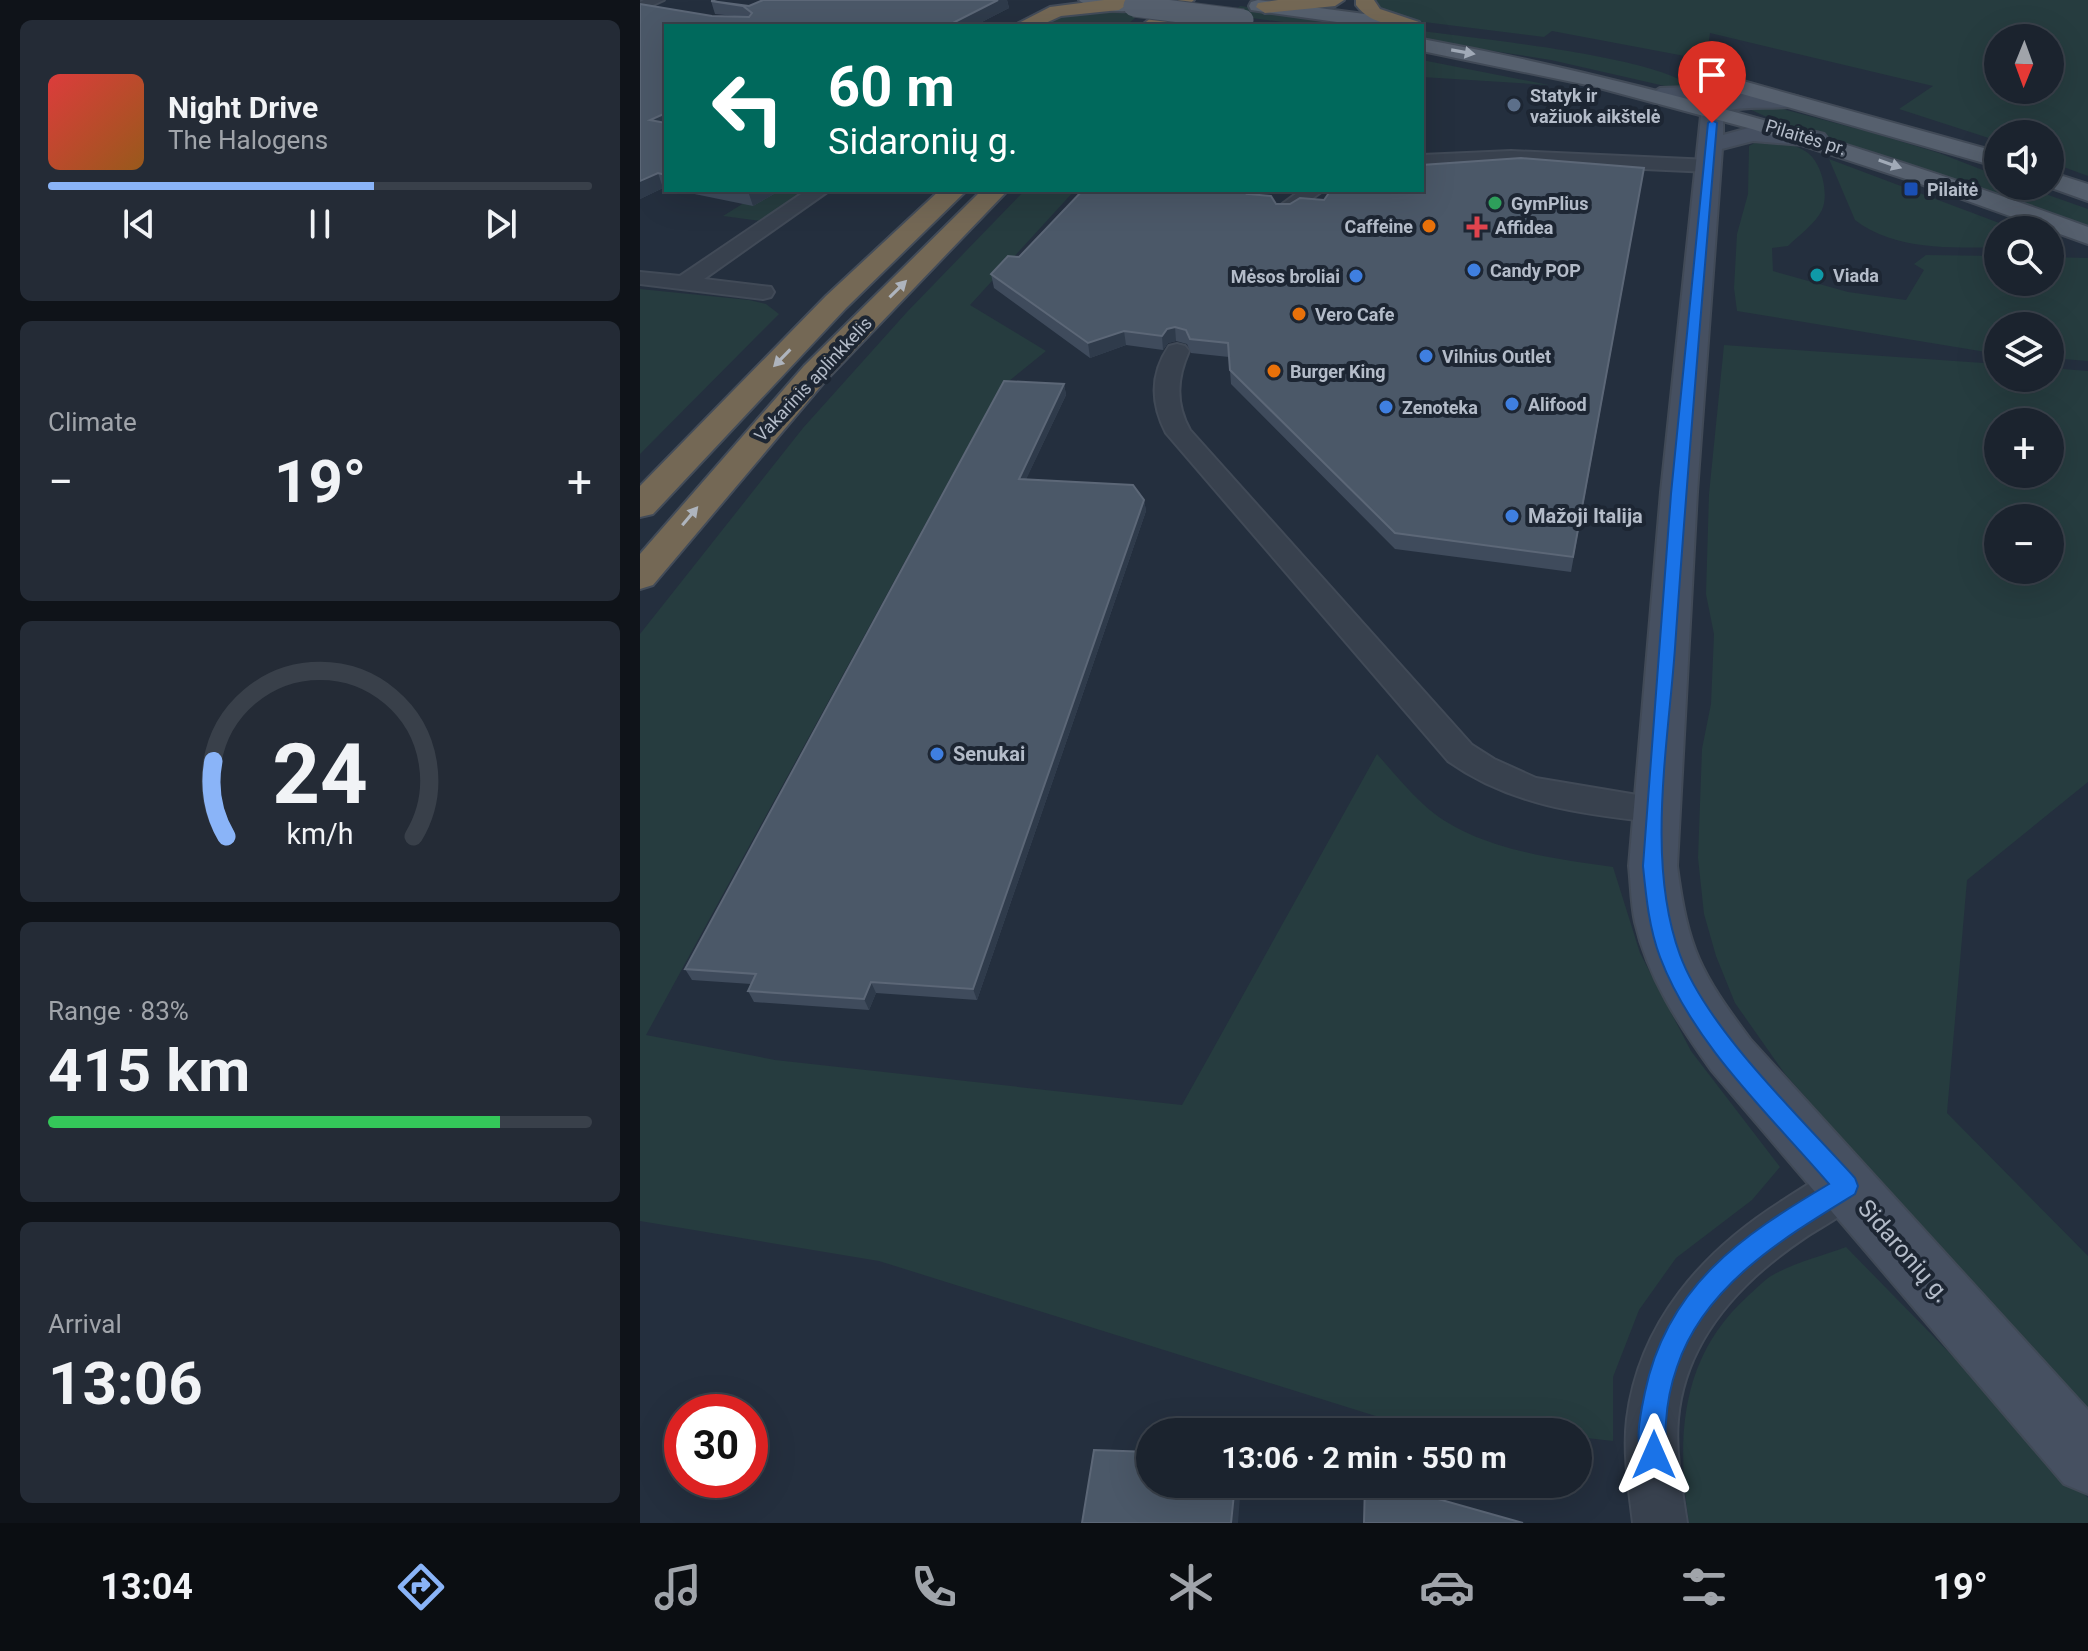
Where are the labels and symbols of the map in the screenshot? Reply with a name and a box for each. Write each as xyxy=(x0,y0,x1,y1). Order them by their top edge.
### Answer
north arrow xyxy=(1984,24,2064,104)
pin xyxy=(1678,41,1746,123)
one-way arrow xyxy=(1451,46,1476,59)
place label: Statyk ir važiuok aikštelė xyxy=(1530,85,1661,127)
marker: Statyk ir važiuok aikštelė xyxy=(1505,96,1523,114)
street label: Pilaitės pr. xyxy=(1763,115,1849,159)
one-way arrow xyxy=(1879,159,1903,171)
place label: Pilaitė xyxy=(1927,179,1979,200)
marker: Pilaitė xyxy=(1902,180,1920,198)
place label: GymPlius xyxy=(1511,193,1588,214)
marker: GymPlius xyxy=(1486,194,1504,212)
place label: Caffeine xyxy=(1345,216,1413,237)
marker: Affidea xyxy=(1466,216,1488,238)
marker: Caffeine xyxy=(1420,217,1438,235)
place label: Affidea xyxy=(1495,217,1554,238)
place label: Candy POP xyxy=(1490,260,1581,281)
marker: Candy POP xyxy=(1465,261,1483,279)
place label: Viada xyxy=(1833,265,1879,286)
place label: Mėsos broliai xyxy=(1231,266,1340,287)
marker: Viada xyxy=(1808,266,1826,284)
marker: Mėsos broliai xyxy=(1347,267,1365,285)
one-way arrow xyxy=(888,280,907,299)
place label: Vero Cafe xyxy=(1315,304,1395,325)
marker: Vero Cafe xyxy=(1290,305,1308,323)
street label: Vakarinis aplinkkelis xyxy=(750,312,876,446)
place label: Vilnius Outlet xyxy=(1442,346,1551,367)
marker: Vilnius Outlet xyxy=(1417,347,1435,365)
one-way arrow xyxy=(773,348,791,367)
place label: Burger King xyxy=(1290,361,1386,382)
marker: Burger King xyxy=(1265,362,1283,380)
place label: Alifood xyxy=(1528,394,1587,415)
marker: Alifood xyxy=(1503,395,1521,413)
place label: Zenoteka xyxy=(1402,397,1478,418)
marker: Zenoteka xyxy=(1377,398,1395,416)
place label: Mažoji Italija xyxy=(1528,504,1643,528)
one-way arrow xyxy=(681,507,698,527)
marker: Mažoji Italija xyxy=(1503,507,1521,525)
place label: Senukai xyxy=(953,742,1025,766)
marker: Senukai xyxy=(928,745,946,763)
street label: Sidaronių g. xyxy=(1852,1194,1956,1308)
speed limit sign: 30 xyxy=(664,1394,768,1498)
position arrow xyxy=(1612,1413,1696,1497)

